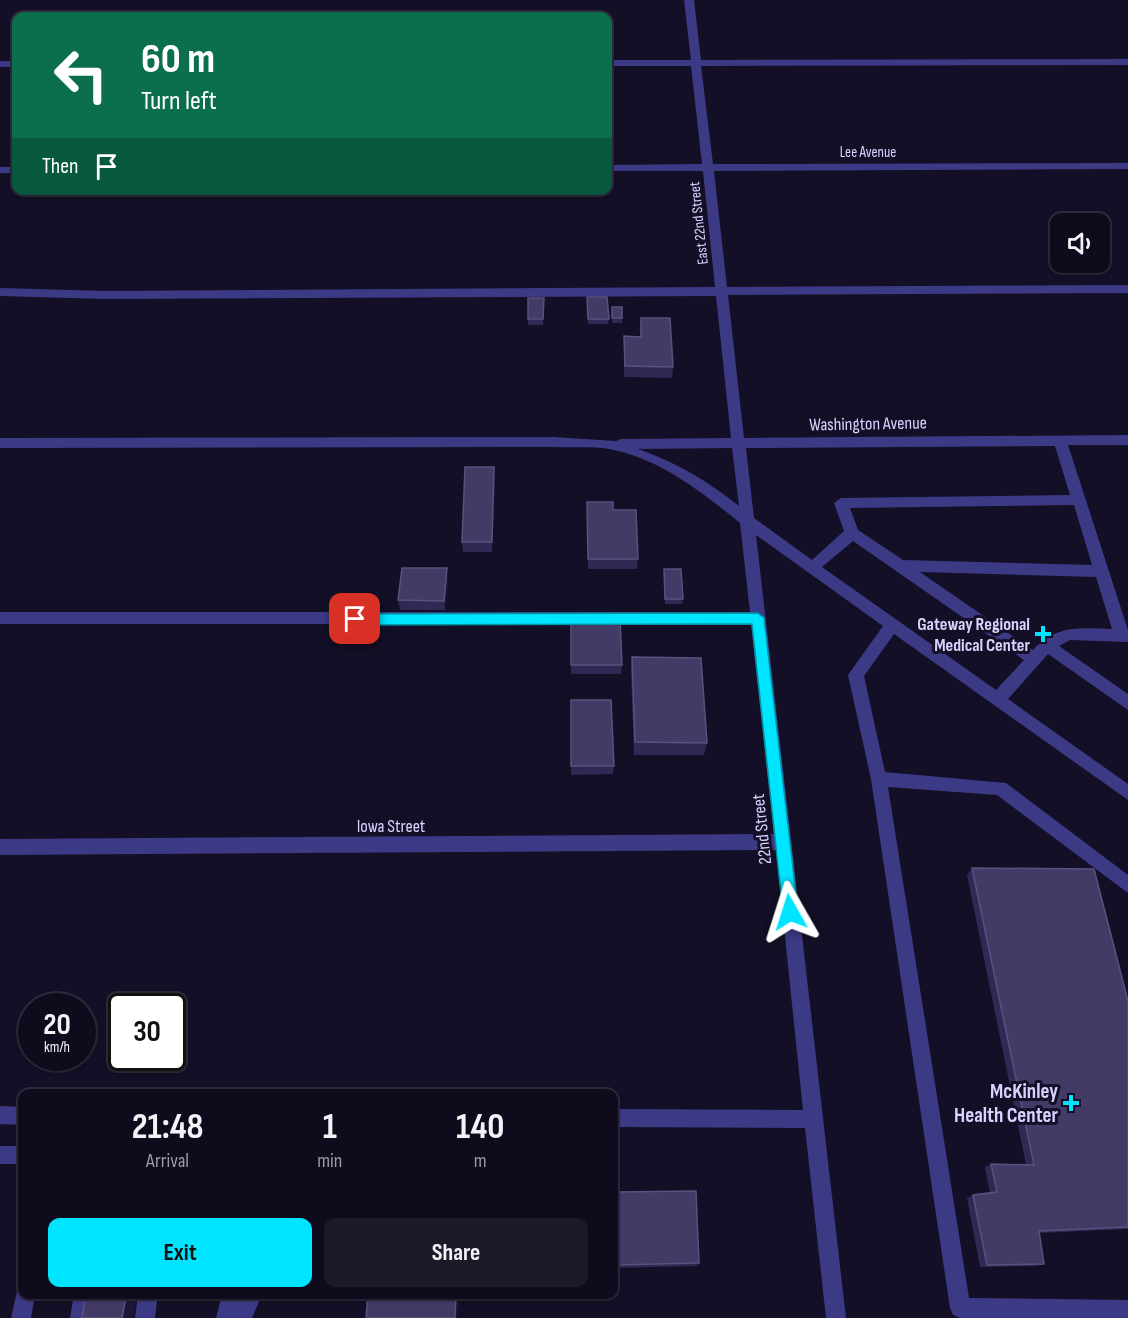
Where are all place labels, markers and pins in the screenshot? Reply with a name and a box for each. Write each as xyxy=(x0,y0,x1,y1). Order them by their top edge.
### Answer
pin xyxy=(329,593,380,644)
place label: Gateway Regional Medical Center xyxy=(917,614,1030,656)
marker: Gateway Regional Medical Center xyxy=(1034,625,1052,643)
place label: McKinley Health Center xyxy=(954,1079,1059,1128)
marker: McKinley Health Center xyxy=(1062,1094,1080,1112)

